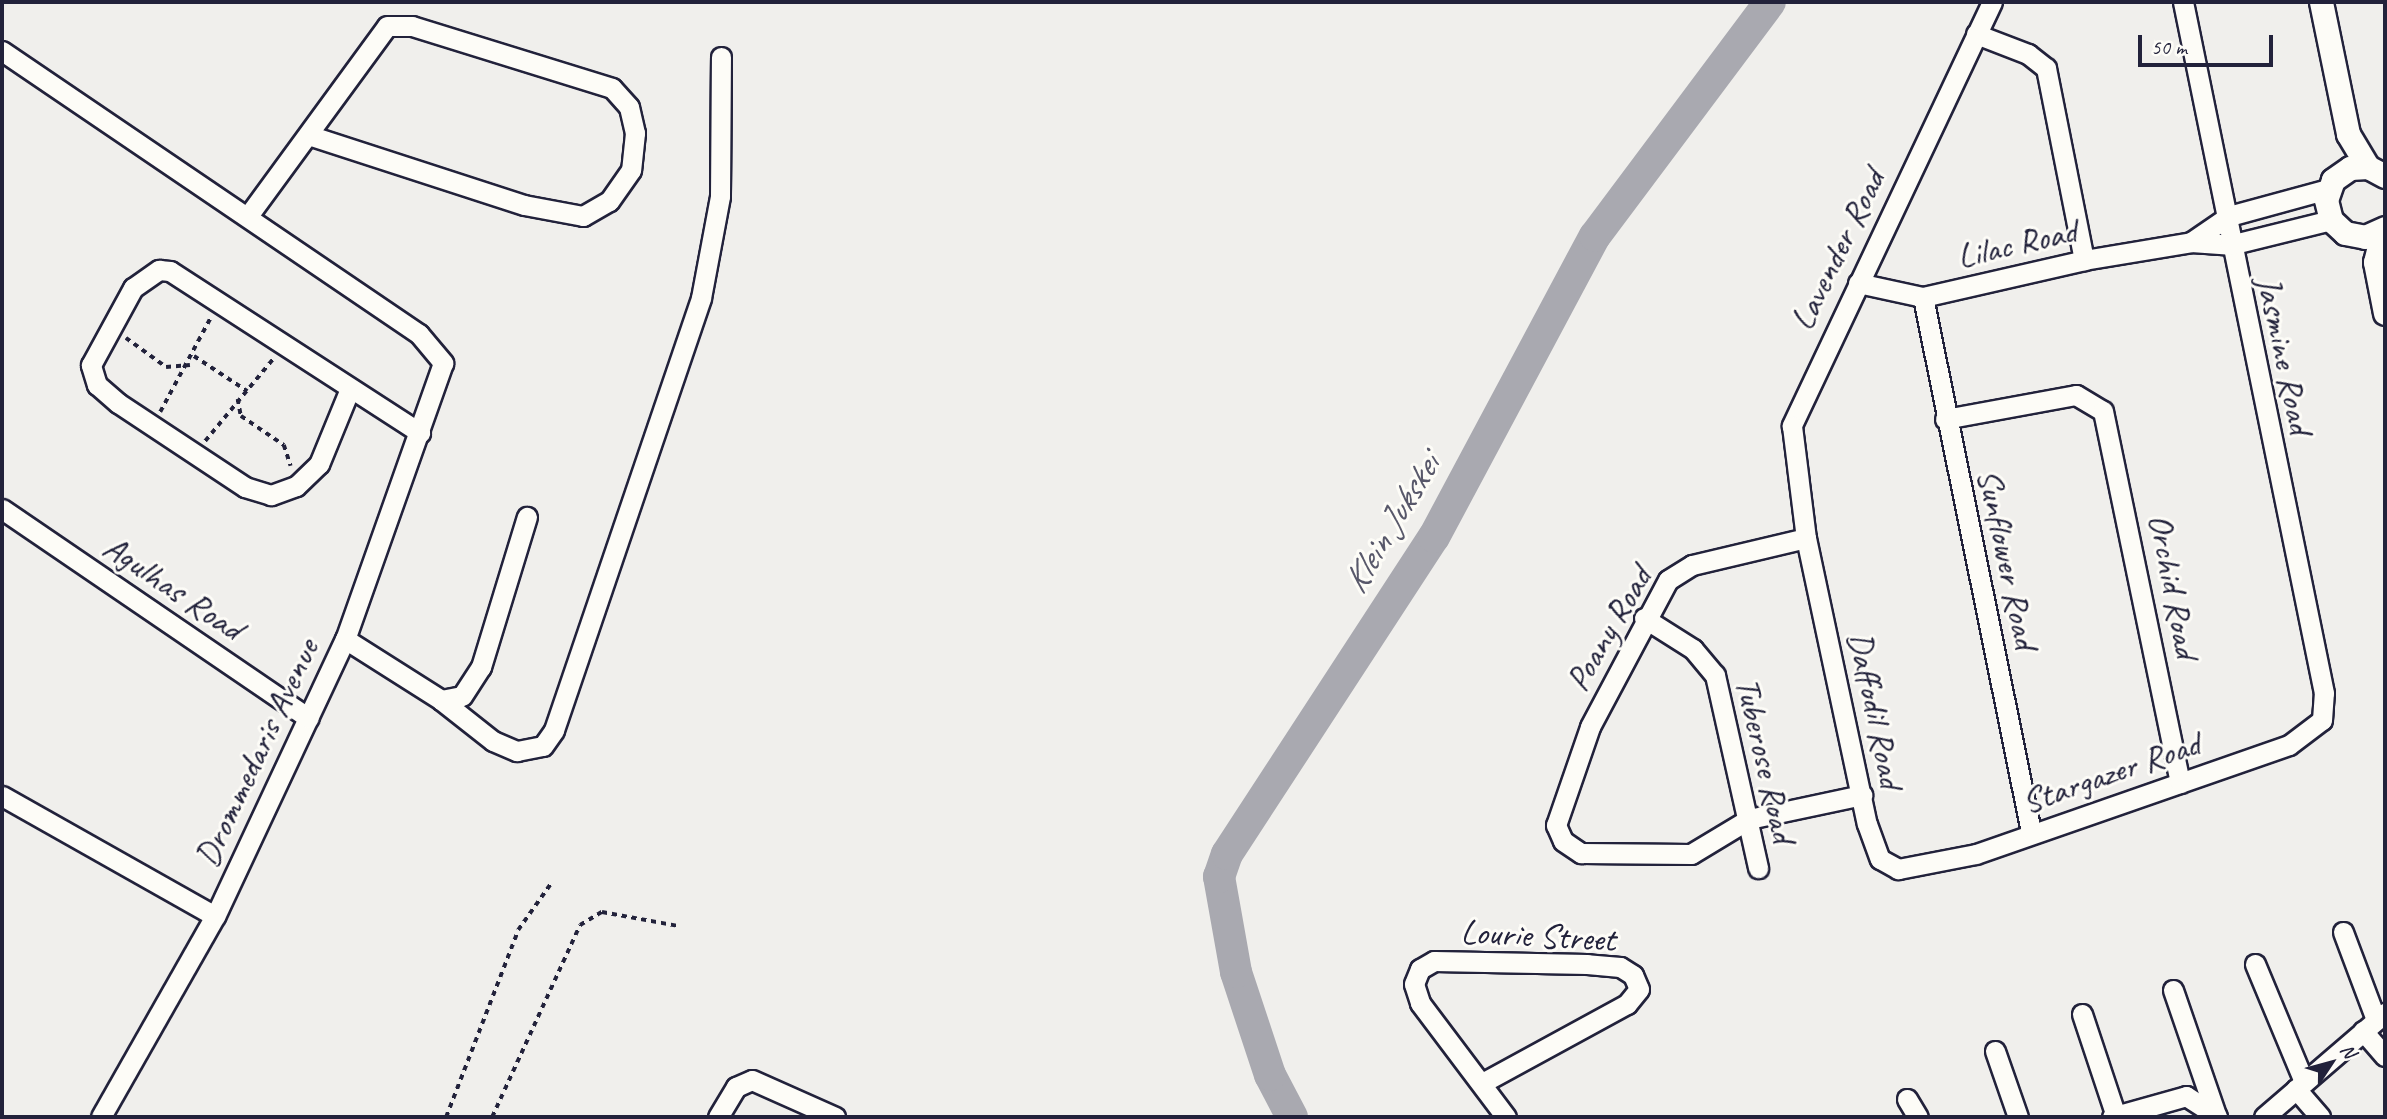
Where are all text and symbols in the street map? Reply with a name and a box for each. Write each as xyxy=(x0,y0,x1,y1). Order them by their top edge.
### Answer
scale bar xyxy=(2142,21,2277,65)
text: 50 m xyxy=(2151,34,2187,60)
street label: Lavender Road xyxy=(1781,163,1895,337)
street label: Lilac Road xyxy=(1953,210,2081,278)
street label: Jasmine Road xyxy=(2247,273,2321,437)
water label: Klein Jukskei xyxy=(1333,447,1449,601)
street label: Sunflower Road xyxy=(1967,465,2047,653)
street label: Orchid Road xyxy=(2139,511,2207,661)
street label: Agulhas Road xyxy=(96,526,250,650)
street label: Poany Road xyxy=(1557,559,1661,699)
street label: Daffodil Road xyxy=(1838,628,1912,792)
street label: Drommedaris Avenue xyxy=(186,633,328,873)
street label: Tuberose Road xyxy=(1726,674,1804,846)
street label: Stargazer Road xyxy=(2016,723,2206,823)
street label: Lourie Street xyxy=(1459,911,1617,961)
north arrow xyxy=(2296,1028,2366,1098)
text: N xyxy=(2335,1039,2361,1062)

